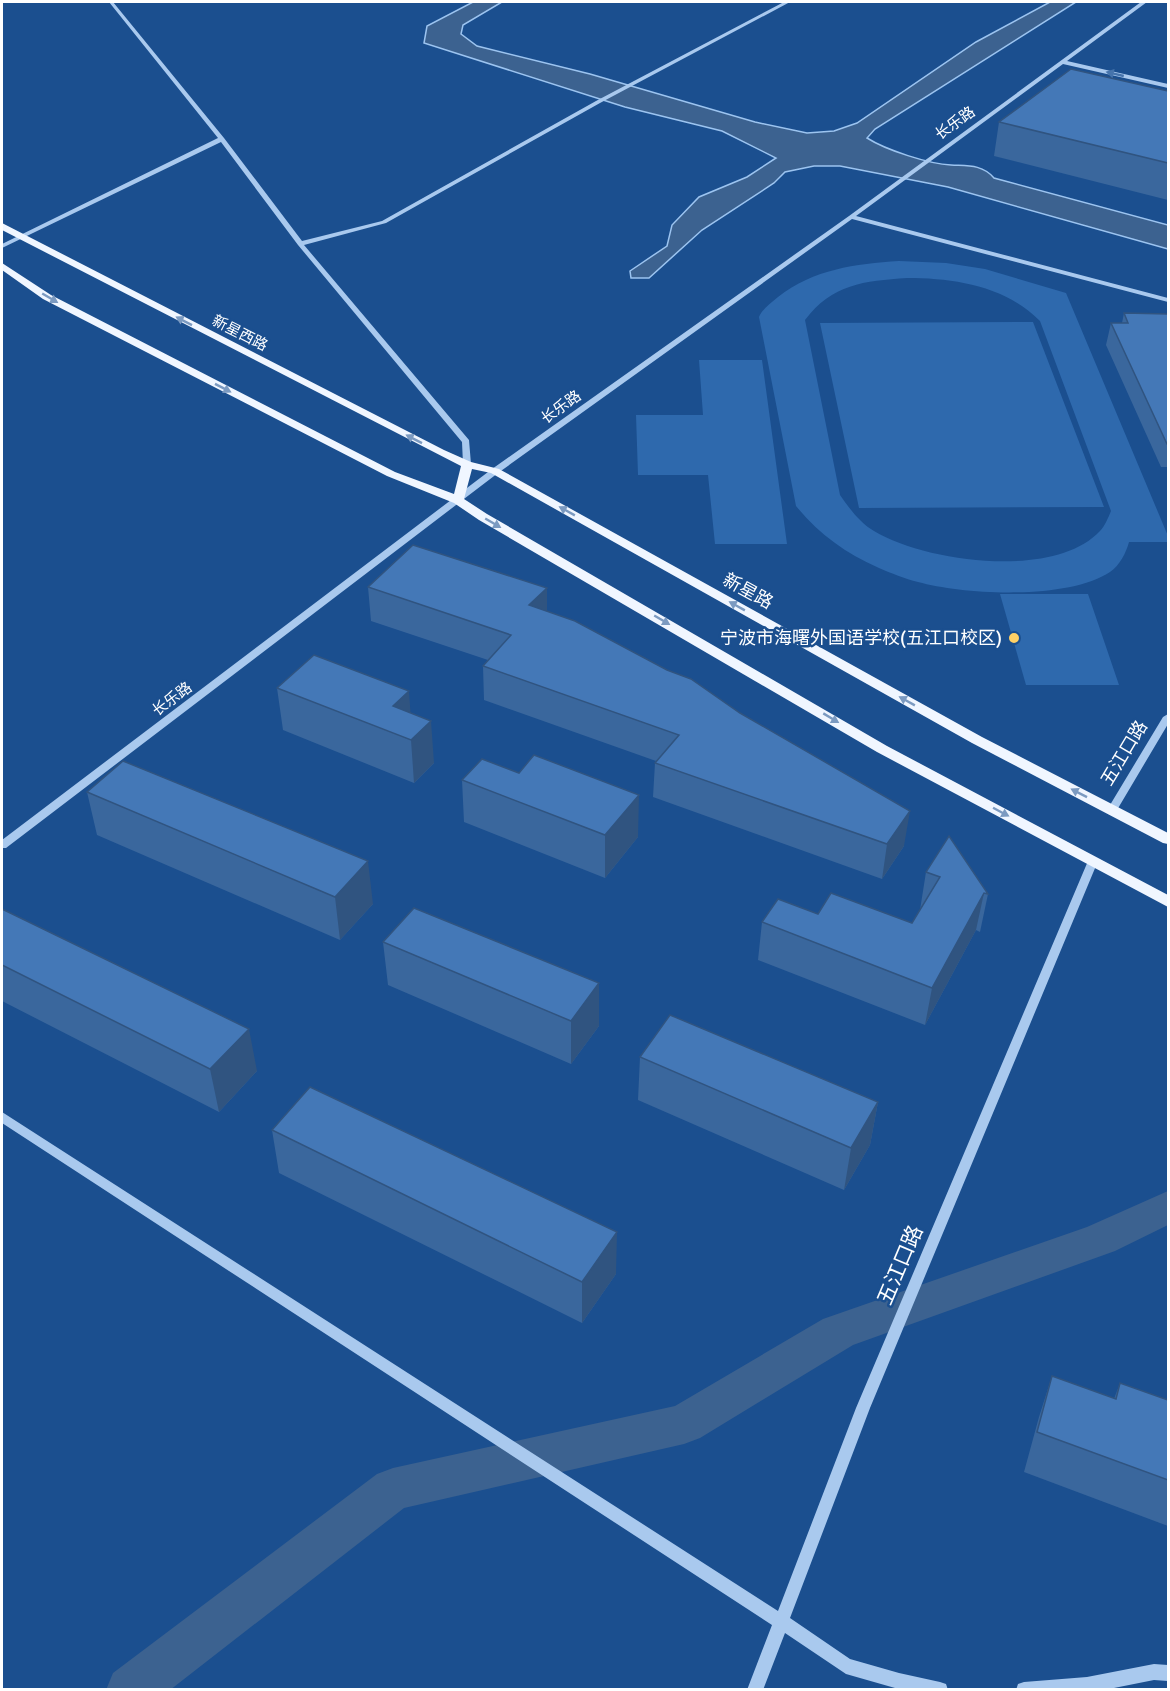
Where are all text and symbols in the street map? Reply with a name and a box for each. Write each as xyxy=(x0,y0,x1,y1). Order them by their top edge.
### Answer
one-way arrow xyxy=(1105,69,1124,78)
street label: 长乐路 xyxy=(932,102,978,144)
one-way arrow xyxy=(42,293,59,303)
street label: 新星西路 xyxy=(209,311,271,355)
one-way arrow xyxy=(176,316,193,326)
one-way arrow xyxy=(215,383,232,393)
street label: 长乐路 xyxy=(538,386,584,428)
one-way arrow xyxy=(405,434,422,444)
one-way arrow xyxy=(558,506,575,516)
one-way arrow xyxy=(485,517,501,528)
street label: 新星路 xyxy=(719,568,777,614)
one-way arrow xyxy=(728,601,745,611)
one-way arrow xyxy=(654,615,671,625)
place label: 宁波市海曙外国语学校(五江口校区) xyxy=(720,627,1002,649)
marker: 宁波市海曙外国语学校(五江口校区) xyxy=(1007,631,1021,645)
street label: 长乐路 xyxy=(149,678,195,720)
one-way arrow xyxy=(898,696,915,706)
one-way arrow xyxy=(823,712,839,723)
street label: 五江口路 xyxy=(1096,716,1152,790)
one-way arrow xyxy=(1070,789,1088,799)
one-way arrow xyxy=(993,807,1010,817)
street label: 五江口路 xyxy=(872,1221,928,1309)

